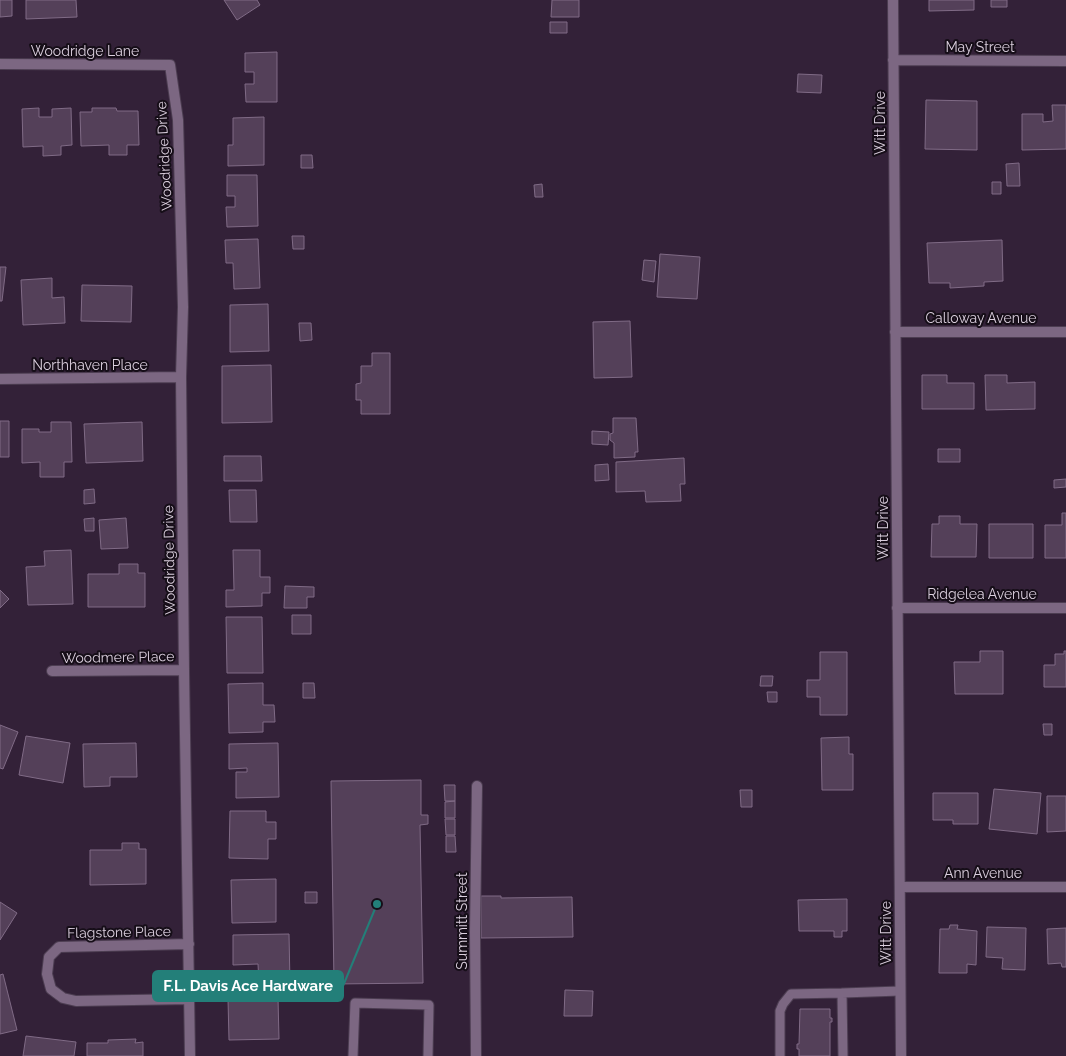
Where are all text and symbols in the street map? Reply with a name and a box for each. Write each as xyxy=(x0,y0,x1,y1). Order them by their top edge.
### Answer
street label: May Street xyxy=(945,39,1015,55)
street label: Woodridge Lane xyxy=(31,43,139,59)
street label: Witt Drive xyxy=(872,91,888,155)
street label: Woodridge Drive xyxy=(153,101,175,211)
street label: Calloway Avenue xyxy=(925,310,1037,326)
street label: Northhaven Place xyxy=(32,357,148,373)
street label: Witt Drive xyxy=(875,496,891,560)
street label: Woodridge Drive xyxy=(160,505,178,615)
street label: Ridgelea Avenue xyxy=(927,586,1037,602)
street label: Woodmere Place xyxy=(62,648,174,666)
street label: Ann Avenue xyxy=(944,865,1022,881)
street label: Summitt Street xyxy=(454,872,470,970)
street label: Witt Drive xyxy=(878,901,894,965)
street label: Flagstone Place xyxy=(67,923,171,941)
callout: F.L. Davis Ace Hardware xyxy=(153,971,343,1001)
text: F.L. Davis Ace Hardware xyxy=(163,977,333,995)

